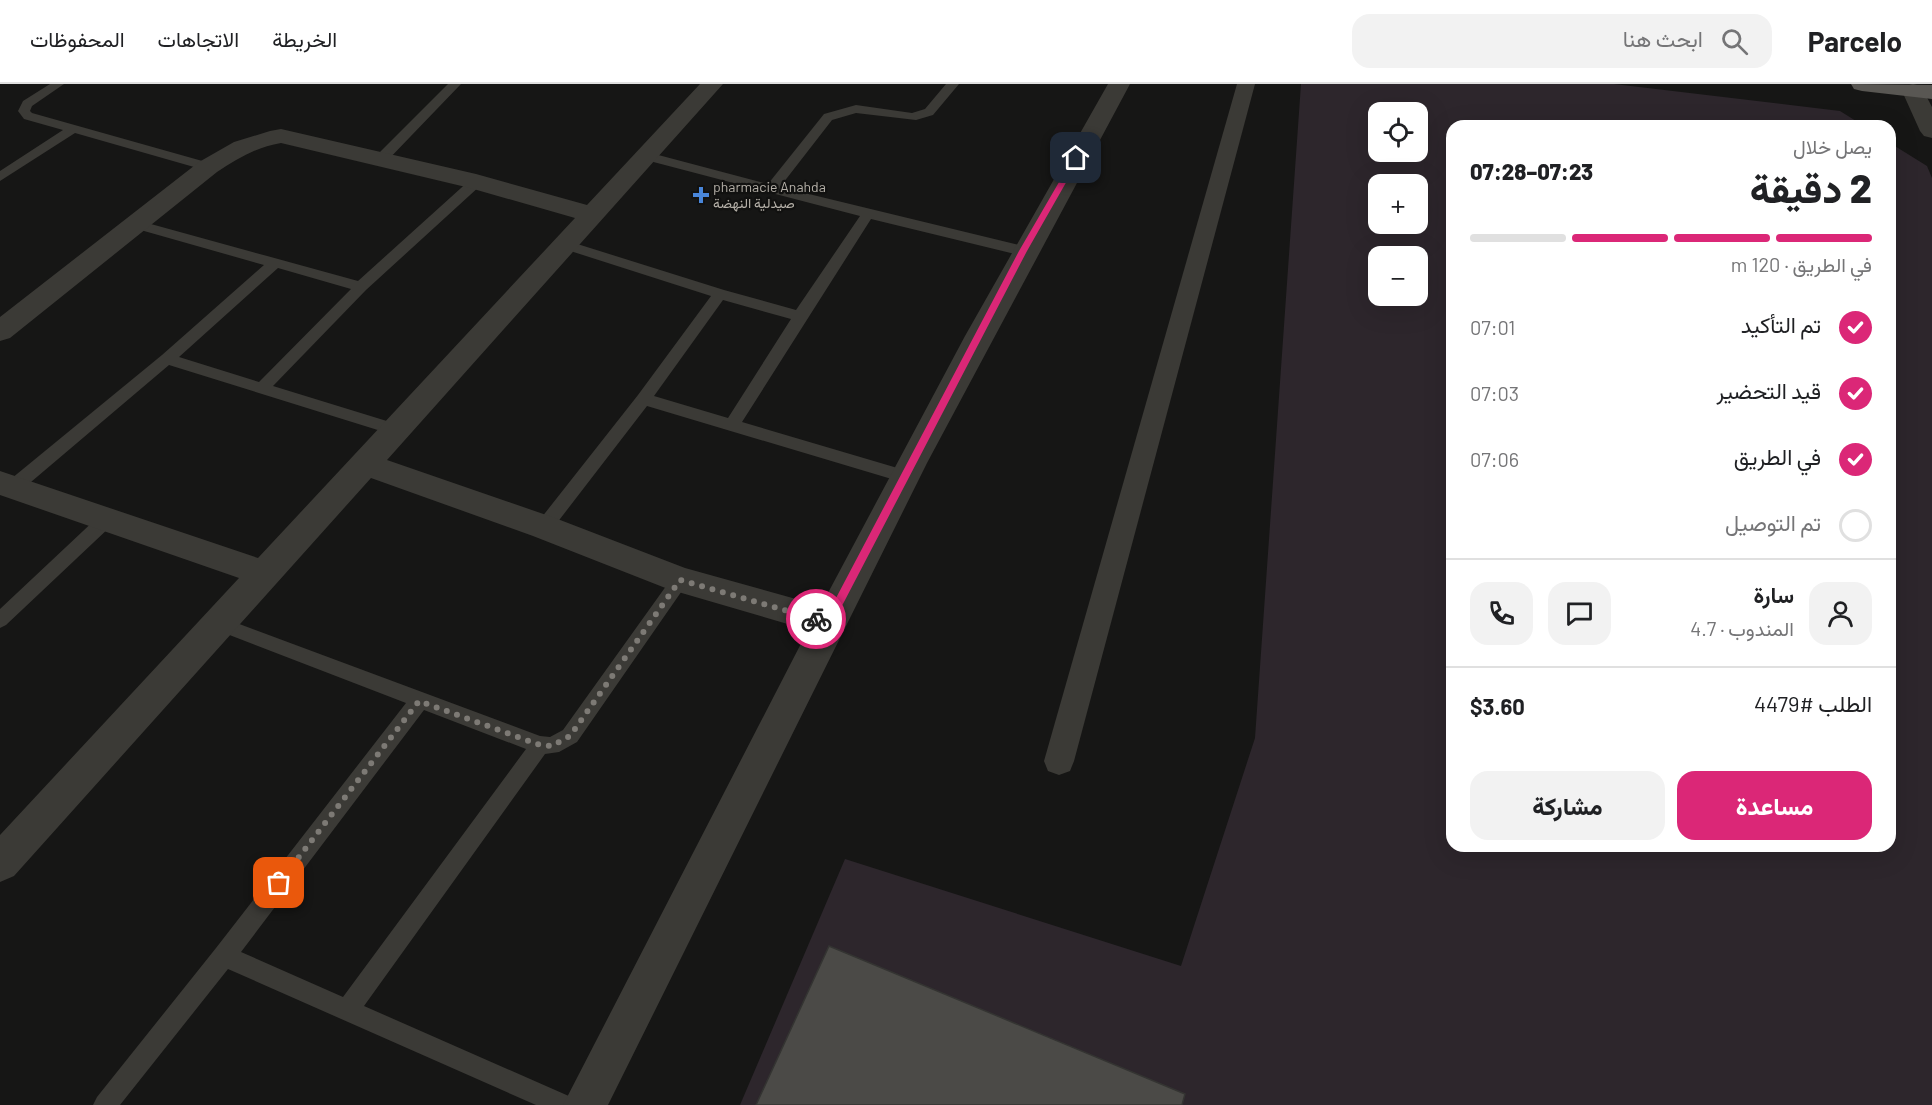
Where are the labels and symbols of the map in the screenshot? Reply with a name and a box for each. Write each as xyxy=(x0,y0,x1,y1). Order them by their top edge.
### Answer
pin xyxy=(1050,132,1101,183)
place label: pharmacie Anahda صيدلية النهضة xyxy=(713,178,826,212)
marker: pharmacie Anahda صيدلية النهضة xyxy=(694,188,708,202)
courier xyxy=(786,589,846,649)
pin xyxy=(253,857,304,908)

